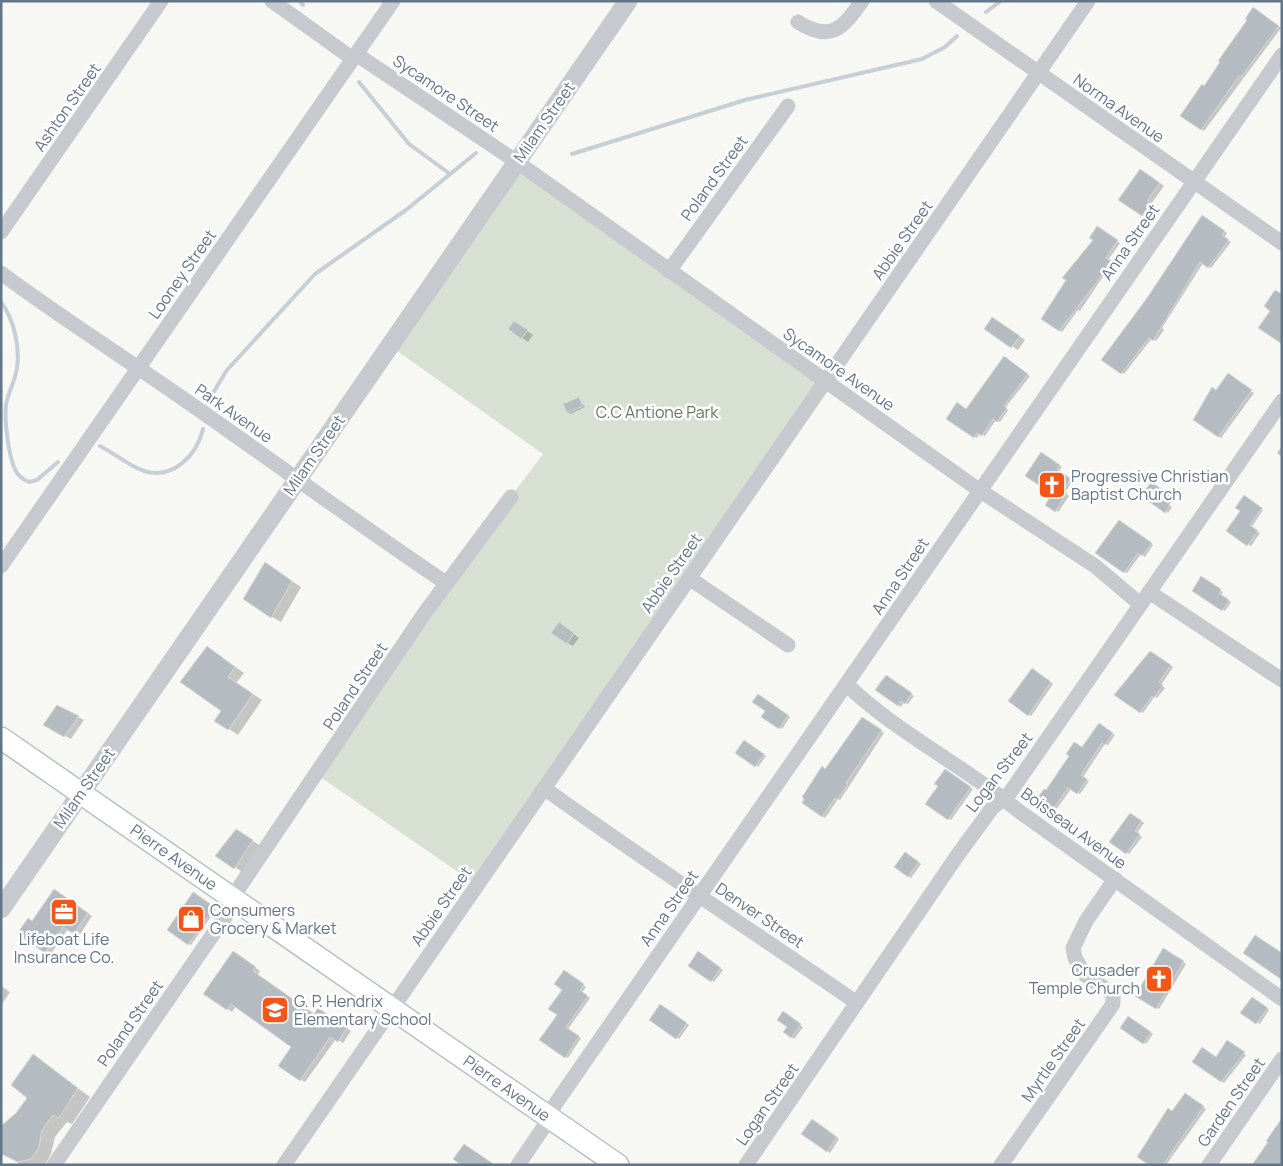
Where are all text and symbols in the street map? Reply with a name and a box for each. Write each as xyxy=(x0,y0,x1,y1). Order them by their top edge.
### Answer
street label: Sycamore Street xyxy=(389,49,503,137)
street label: Ashton Street xyxy=(28,58,106,156)
street label: Norma Avenue xyxy=(1069,68,1169,148)
street label: Milam Street xyxy=(508,77,580,167)
street label: Poland Street xyxy=(675,131,753,225)
street label: Abbie Street xyxy=(867,196,937,284)
street label: Anna Street xyxy=(1096,200,1164,284)
street label: Looney Street xyxy=(143,225,221,323)
street label: Sycamore Avenue xyxy=(779,322,899,416)
street label: Park Avenue xyxy=(191,378,277,448)
park label: C.C Antione Park xyxy=(596,401,719,423)
street label: Milam Street xyxy=(278,410,350,500)
place label: Progressive Christian Baptist Church xyxy=(1071,465,1228,505)
church icon: Progressive Christian Baptist Church xyxy=(1037,470,1067,500)
street label: Abbie Street xyxy=(636,529,706,617)
street label: Anna Street xyxy=(866,533,934,619)
street label: Poland Street xyxy=(318,638,392,734)
street label: Logan Street xyxy=(961,728,1037,816)
street label: Milam Street xyxy=(48,743,120,833)
street label: Boisseau Avenue xyxy=(1017,782,1131,874)
street label: Pierre Avenue xyxy=(126,819,222,895)
street label: Abbie Street xyxy=(406,862,476,950)
street label: Anna Street xyxy=(635,866,703,950)
street label: Denver Street xyxy=(711,877,809,953)
office icon: Lifeboat Life Insurance Co. xyxy=(49,897,79,927)
place label: Consumers Grocery & Market xyxy=(210,899,337,939)
shop icon: Consumers Grocery & Market xyxy=(176,904,206,934)
place label: Lifeboat Life Insurance Co. xyxy=(14,928,114,968)
place label: Crusader Temple Church xyxy=(1029,959,1140,999)
church icon: Crusader Temple Church xyxy=(1144,964,1174,994)
street label: Poland Street xyxy=(92,975,168,1071)
place label: G. P. Hendrix Elementary School xyxy=(294,990,432,1030)
school or university icon: G. P. Hendrix Elementary School xyxy=(260,995,290,1025)
street label: Myrtle Street xyxy=(1016,1014,1090,1106)
street label: Pierre Avenue xyxy=(459,1050,555,1126)
street label: Garden Street xyxy=(1192,1053,1270,1151)
street label: Logan Street xyxy=(731,1058,803,1150)

